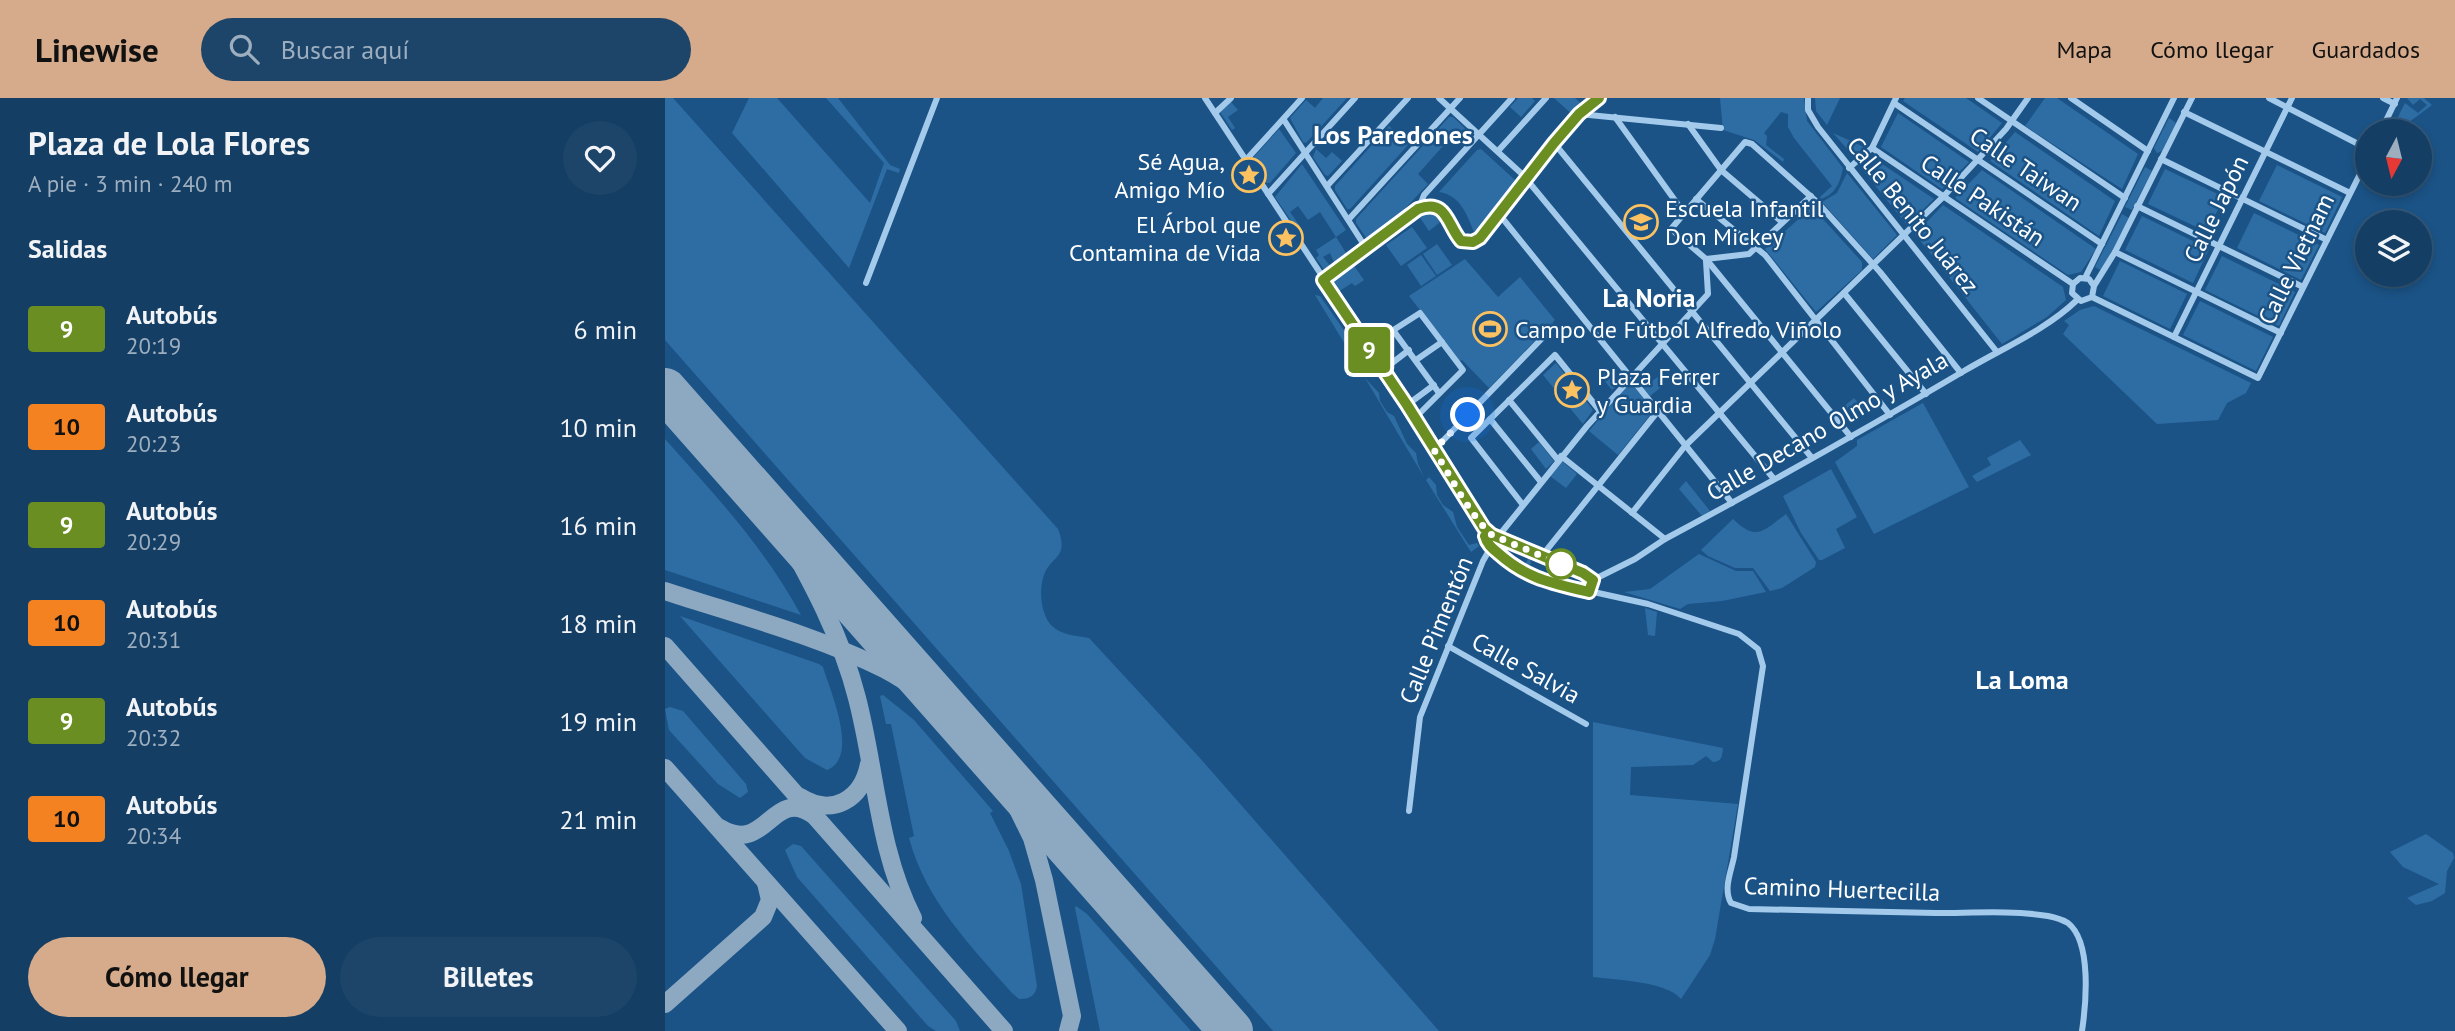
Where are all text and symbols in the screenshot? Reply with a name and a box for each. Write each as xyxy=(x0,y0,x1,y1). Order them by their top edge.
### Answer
search box xyxy=(201,18,691,81)
text: Linewise xyxy=(35,28,159,71)
icon: search xyxy=(225,30,263,68)
text: Buscar aquí xyxy=(281,33,409,66)
text: Mapa xyxy=(2056,34,2112,65)
text: Cómo llegar xyxy=(2150,34,2274,65)
text: Guardados xyxy=(2312,34,2420,65)
district label: Los Paredones xyxy=(1313,118,1473,151)
north arrow xyxy=(2355,119,2433,196)
map controls xyxy=(2355,119,2432,287)
street label: Calle Taiwan xyxy=(1964,120,2088,218)
text: Plaza de Lola Flores xyxy=(28,121,310,164)
button: heart xyxy=(563,121,637,195)
street label: Calle Benito Juárez xyxy=(1840,130,1986,300)
place label: Sé Agua, Amigo Mío xyxy=(1115,146,1225,205)
street label: Calle Pakistán xyxy=(1915,147,2051,253)
street label: Calle Japón xyxy=(2177,150,2255,268)
place icon: Sé Agua, Amigo Mío xyxy=(1230,156,1268,194)
text: A pie · 3 min · 240 m xyxy=(28,169,232,198)
street label: Calle Vietnam xyxy=(2251,188,2341,330)
place label: Escuela Infantil Don Mickey xyxy=(1665,193,1824,252)
school or university icon: Escuela Infantil Don Mickey xyxy=(1622,203,1660,241)
place label: El Árbol que Contamina de Vida xyxy=(1069,209,1261,268)
button: layers xyxy=(2355,210,2432,287)
place icon: El Árbol que Contamina de Vida xyxy=(1267,219,1305,257)
text: Salidas xyxy=(28,232,107,265)
district label: La Noria xyxy=(1603,281,1695,314)
text: Autobús xyxy=(126,298,218,331)
sports icon: Campo de Fútbol Alfredo Viñolo xyxy=(1471,310,1509,348)
text: 9 xyxy=(60,313,73,344)
text: 6 min xyxy=(574,313,637,346)
place label: Campo de Fútbol Alfredo Viñolo xyxy=(1515,314,1842,345)
line badge: 9 xyxy=(1346,327,1392,373)
text: 20:19 xyxy=(126,331,181,360)
text: 9 xyxy=(1362,334,1376,365)
street label: Calle Decano Olmo y Ayala xyxy=(1701,344,1953,508)
place label: Plaza Ferrer y Guardia xyxy=(1597,361,1720,420)
place icon: Plaza Ferrer y Guardia xyxy=(1553,371,1591,409)
text: Autobús xyxy=(126,396,218,429)
your location xyxy=(1450,397,1485,432)
text: 10 xyxy=(53,411,80,442)
text: 10 min xyxy=(559,411,637,444)
text: 20:23 xyxy=(126,429,181,458)
text: Autobús xyxy=(126,494,218,527)
text: 9 xyxy=(60,509,73,540)
text: 16 min xyxy=(559,509,637,542)
text: 20:29 xyxy=(126,527,181,556)
unlabelled marker xyxy=(1546,549,1576,579)
street label: Calle Pimentón xyxy=(1392,552,1480,708)
text: Autobús xyxy=(126,592,218,625)
text: 10 xyxy=(53,607,80,638)
text: 18 min xyxy=(559,607,637,640)
text: 20:31 xyxy=(126,625,181,654)
street label: Calle Salvia xyxy=(1466,626,1586,710)
district label: La Loma xyxy=(1975,663,2069,696)
text: Autobús xyxy=(126,690,218,723)
text: 9 xyxy=(60,705,73,736)
text: 19 min xyxy=(559,705,637,738)
text: 20:32 xyxy=(126,723,181,752)
text: Autobús xyxy=(126,788,218,821)
text: 10 xyxy=(53,803,80,834)
text: 21 min xyxy=(559,803,637,836)
text: 20:34 xyxy=(126,821,181,850)
street label: Camino Huertecilla xyxy=(1743,870,1941,908)
button: Cómo llegar xyxy=(28,937,326,1017)
button: Billetes xyxy=(340,937,637,1017)

